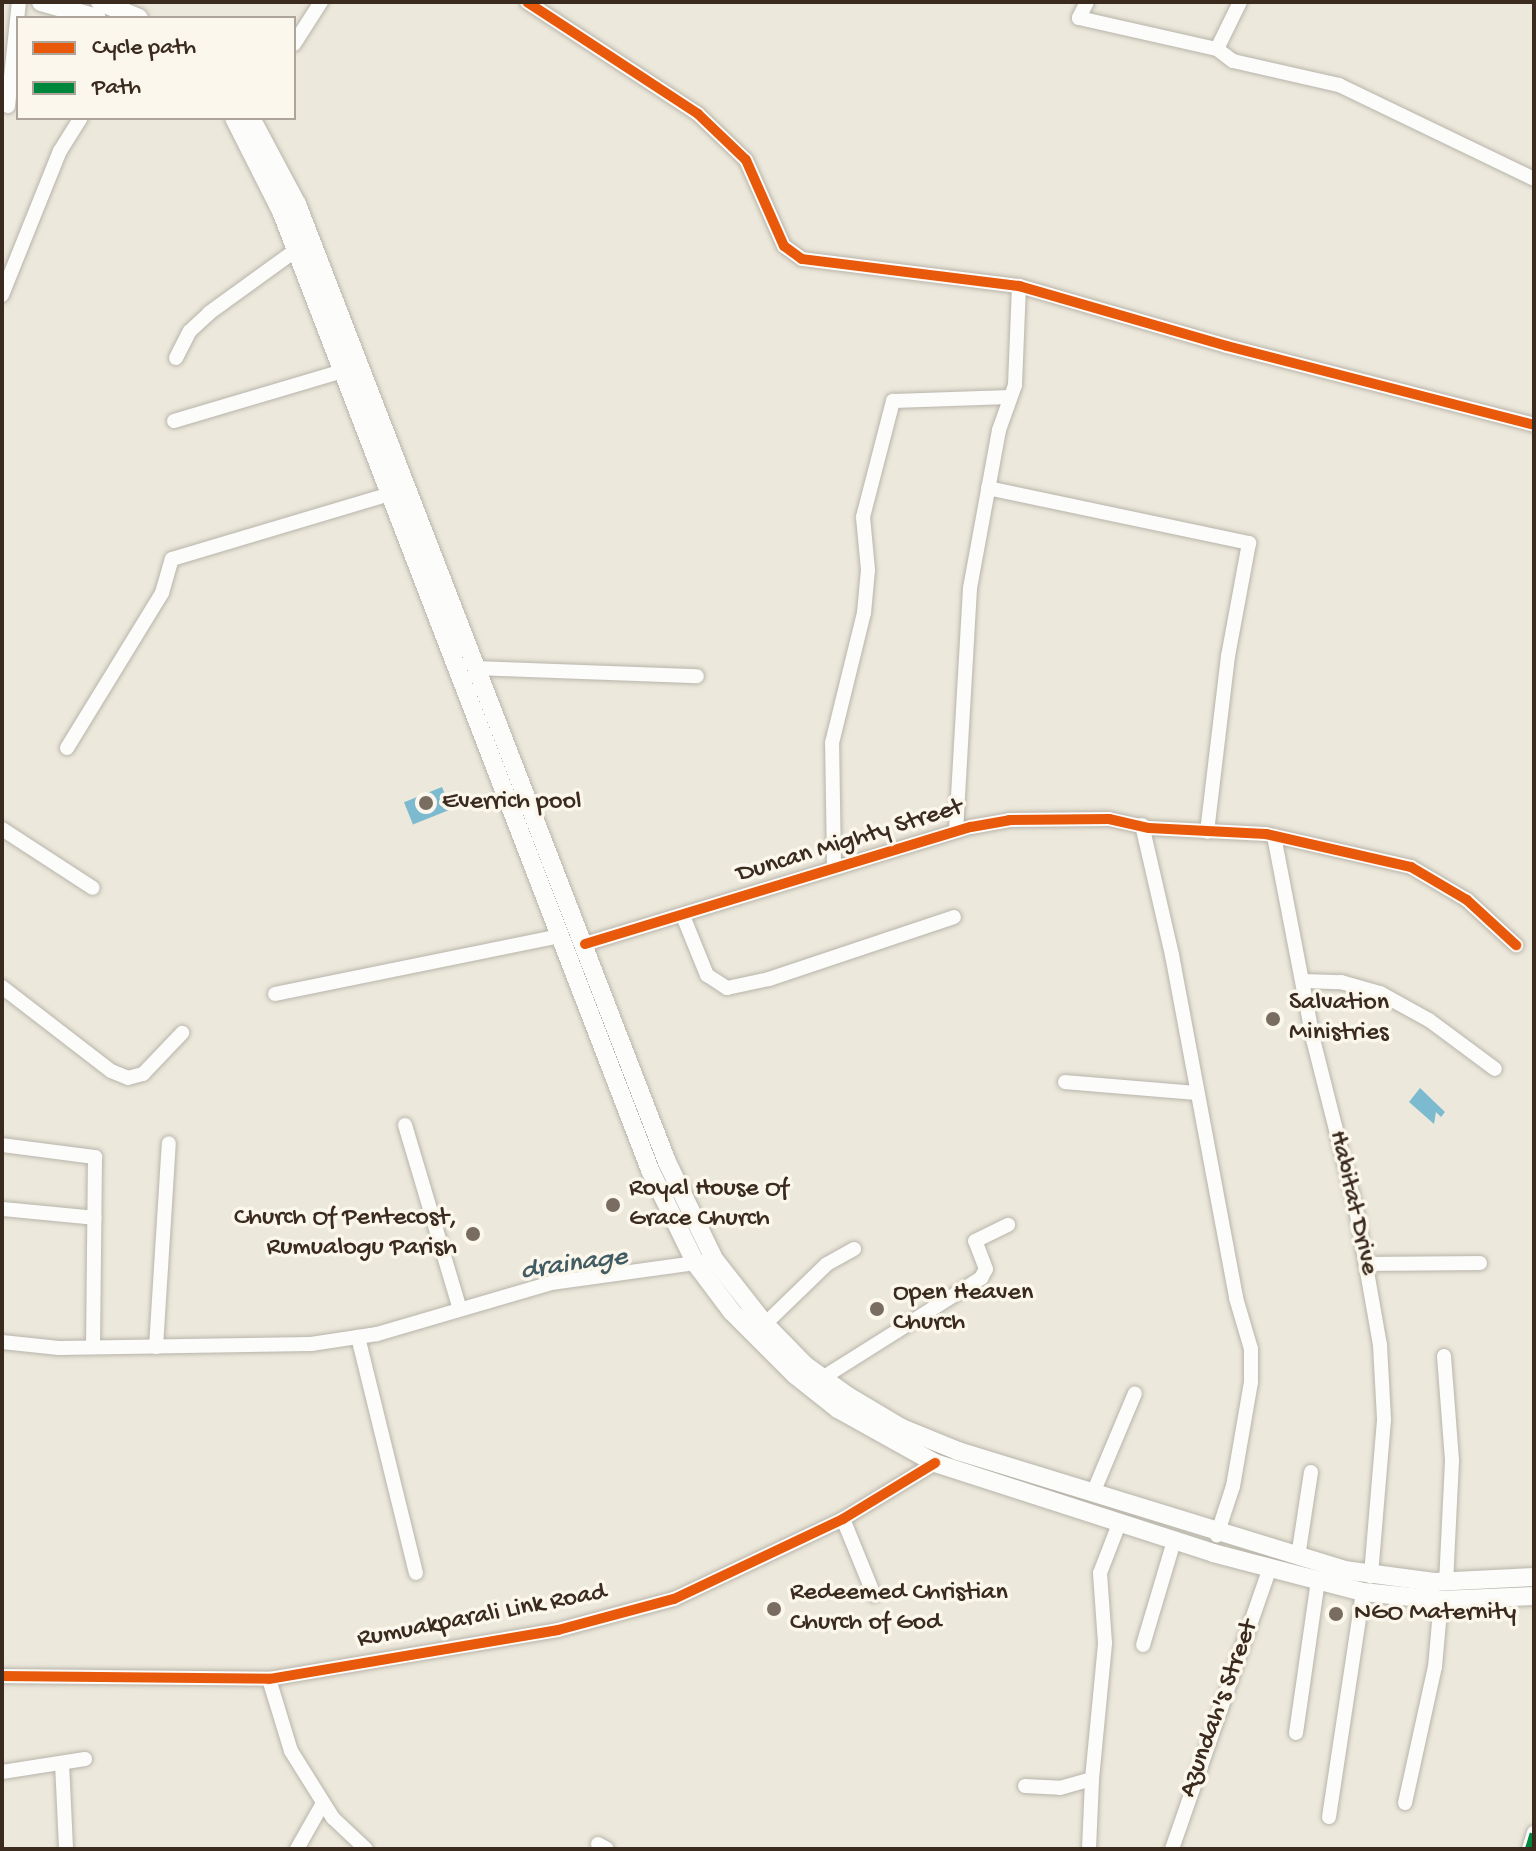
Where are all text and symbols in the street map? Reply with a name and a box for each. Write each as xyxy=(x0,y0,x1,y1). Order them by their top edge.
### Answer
legend xyxy=(16,16,296,120)
text: Cycle path xyxy=(92,34,196,63)
text: Path xyxy=(92,74,141,103)
place label: Everrich pool xyxy=(442,787,582,819)
street label: Duncan Mighty Street xyxy=(733,793,967,891)
marker: Everrich pool xyxy=(417,794,435,812)
place label: Salvation Ministries xyxy=(1289,988,1389,1050)
marker: Salvation Ministries xyxy=(1264,1010,1282,1028)
street label: Habitat Drive xyxy=(1320,1128,1384,1278)
place label: Royal House Of Grace Church xyxy=(629,1174,789,1236)
marker: Royal House Of Grace Church xyxy=(604,1196,622,1214)
place label: Church Of Pentecost, Rumualogu Parish xyxy=(234,1203,457,1264)
marker: Church Of Pentecost, Rumualogu Parish xyxy=(464,1225,482,1243)
water label: drainage xyxy=(519,1241,629,1289)
place label: Open Heaven Church xyxy=(893,1278,1033,1340)
marker: Open Heaven Church xyxy=(868,1300,886,1318)
street label: Rumuakparali Link Road xyxy=(355,1578,609,1656)
place label: Redeemed Christian Church of God xyxy=(790,1578,1008,1640)
place label: NGO Maternity xyxy=(1354,1598,1516,1630)
marker: Redeemed Christian Church of God xyxy=(765,1600,783,1618)
marker: NGO Maternity xyxy=(1325,1603,1347,1625)
street label: Azundah's Street xyxy=(1173,1616,1267,1802)

